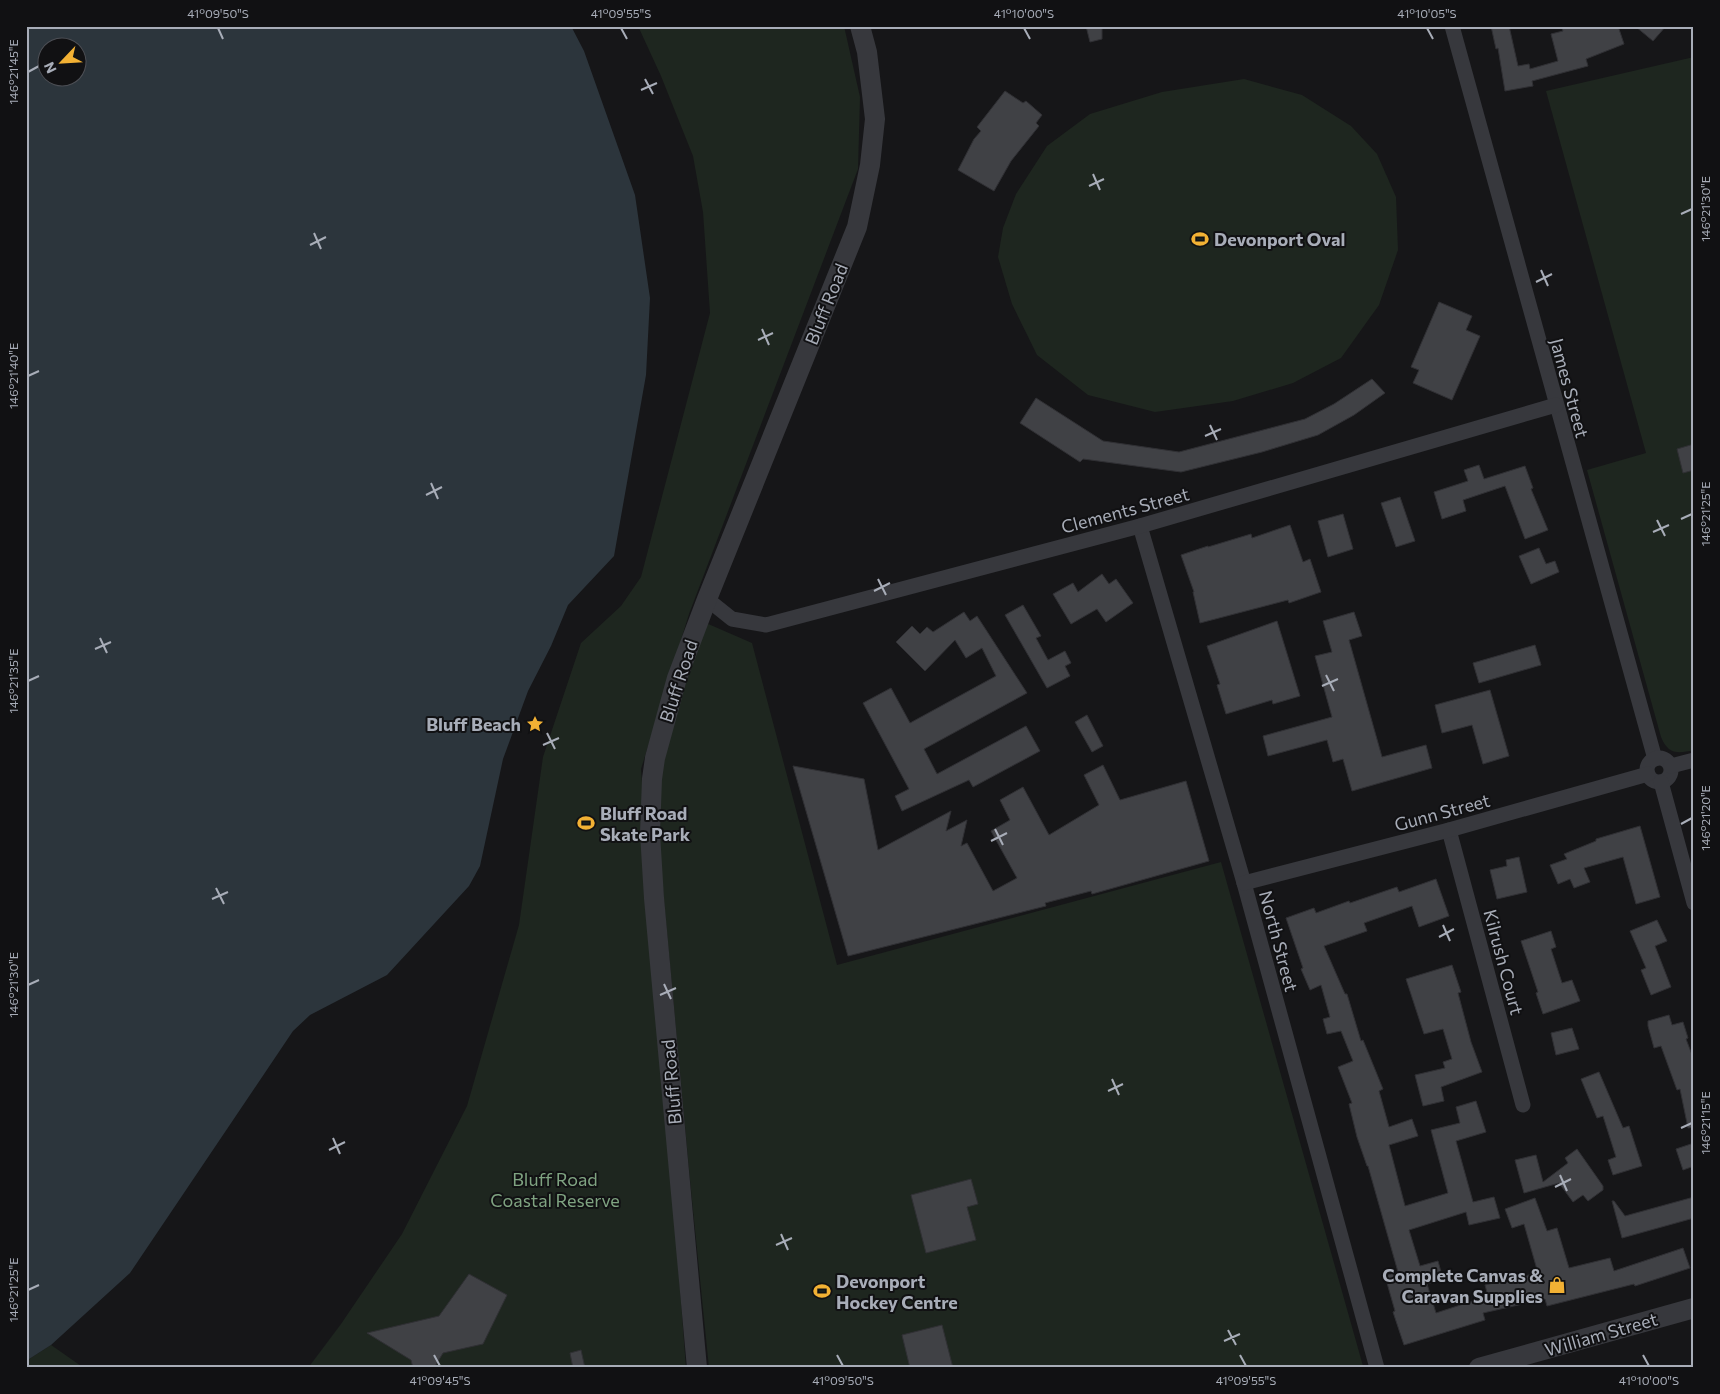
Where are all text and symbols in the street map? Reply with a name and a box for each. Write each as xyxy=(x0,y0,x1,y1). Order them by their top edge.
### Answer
text: 41°09'50"S xyxy=(187,6,249,20)
text: 41°09'55"S xyxy=(591,6,651,20)
text: 41°10'00"S xyxy=(994,6,1054,20)
text: 41°10'05"S xyxy=(1397,6,1457,20)
north arrow xyxy=(38,38,88,88)
text: 146°21'45"E xyxy=(6,39,20,105)
text: N xyxy=(40,59,60,76)
text: 146°21'30"E xyxy=(1698,176,1712,242)
place label: Devonport Oval xyxy=(1214,228,1345,250)
sports icon: Devonport Oval xyxy=(1190,229,1210,249)
street label: Bluff Road xyxy=(800,260,852,348)
street label: James Street xyxy=(1546,336,1594,440)
text: 146°21'40"E xyxy=(6,343,20,409)
street label: Clements Street xyxy=(1058,482,1192,538)
text: 146°21'25"E xyxy=(1698,482,1712,546)
street label: Bluff Road xyxy=(654,637,702,725)
text: 146°21'35"E xyxy=(6,649,20,713)
place label: Bluff Beach xyxy=(426,713,521,735)
place icon: Bluff Beach xyxy=(525,714,545,734)
text: 146°21'20"E xyxy=(1698,785,1712,851)
street label: Gunn Street xyxy=(1392,789,1492,835)
place label: Bluff Road Skate Park xyxy=(600,802,691,845)
sports icon: Bluff Road Skate Park xyxy=(576,813,596,833)
street label: North Street xyxy=(1255,888,1303,994)
street label: Kilrush Court xyxy=(1479,907,1529,1017)
text: 146°21'30"E xyxy=(6,952,20,1018)
street label: Bluff Road xyxy=(656,1038,686,1126)
text: 146°21'15"E xyxy=(1698,1091,1712,1155)
park label: Bluff Road Coastal Reserve xyxy=(490,1168,620,1211)
text: 146°21'25"E xyxy=(6,1258,20,1322)
place label: Complete Canvas & Caravan Supplies xyxy=(1382,1264,1543,1307)
place label: Devonport Hockey Centre xyxy=(836,1270,958,1313)
shop icon: Complete Canvas & Caravan Supplies xyxy=(1547,1275,1567,1295)
sports icon: Devonport Hockey Centre xyxy=(812,1281,832,1301)
street label: William Street xyxy=(1542,1307,1660,1361)
text: 41°09'45"S xyxy=(410,1373,470,1387)
text: 41°09'50"S xyxy=(812,1373,874,1387)
text: 41°09'55"S xyxy=(1216,1373,1276,1387)
text: 41°10'00"S xyxy=(1619,1373,1679,1387)

